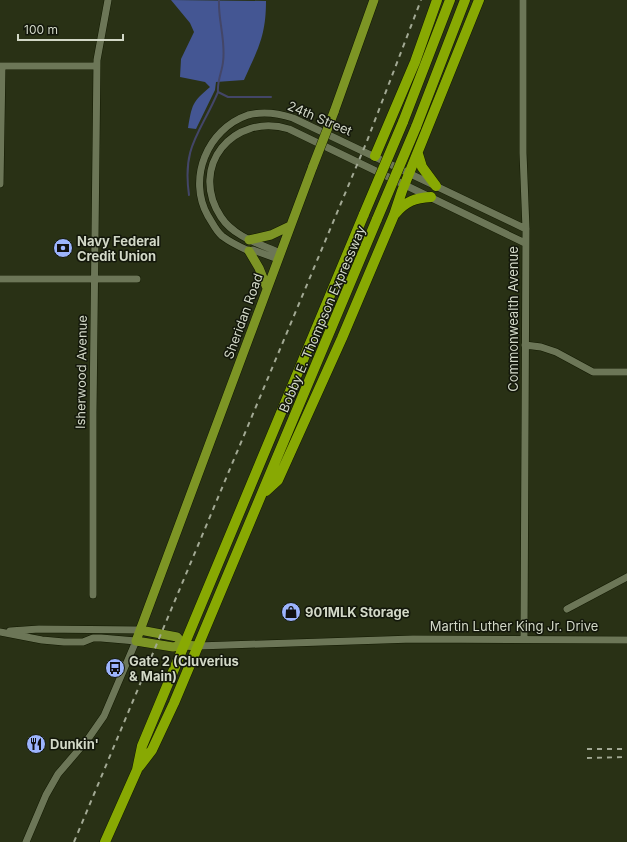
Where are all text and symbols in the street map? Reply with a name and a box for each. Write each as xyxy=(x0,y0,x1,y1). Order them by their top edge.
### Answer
scale bar xyxy=(18,16,123,42)
text: 100 m xyxy=(24,22,58,37)
street label: 24th Street xyxy=(285,97,355,139)
street label: Bobby E. Thompson Expressway xyxy=(275,223,369,415)
place label: Navy Federal Credit Union xyxy=(77,233,160,264)
bank icon: Navy Federal Credit Union xyxy=(52,237,74,259)
street label: Commonwealth Avenue xyxy=(505,246,521,392)
street label: Sheridan Road xyxy=(220,271,266,361)
street label: Isherwood Avenue xyxy=(72,315,90,429)
shop icon: 901MLK Storage xyxy=(280,601,302,623)
place label: 901MLK Storage xyxy=(305,604,410,620)
street label: Martin Luther King Jr. Drive xyxy=(430,618,598,634)
place label: Gate 2 (Cluverius & Main) xyxy=(129,653,239,684)
bus stop icon: Gate 2 (Cluverius & Main) xyxy=(104,657,126,679)
restaurant icon: Dunkin' xyxy=(25,733,47,755)
place label: Dunkin' xyxy=(50,736,99,752)

